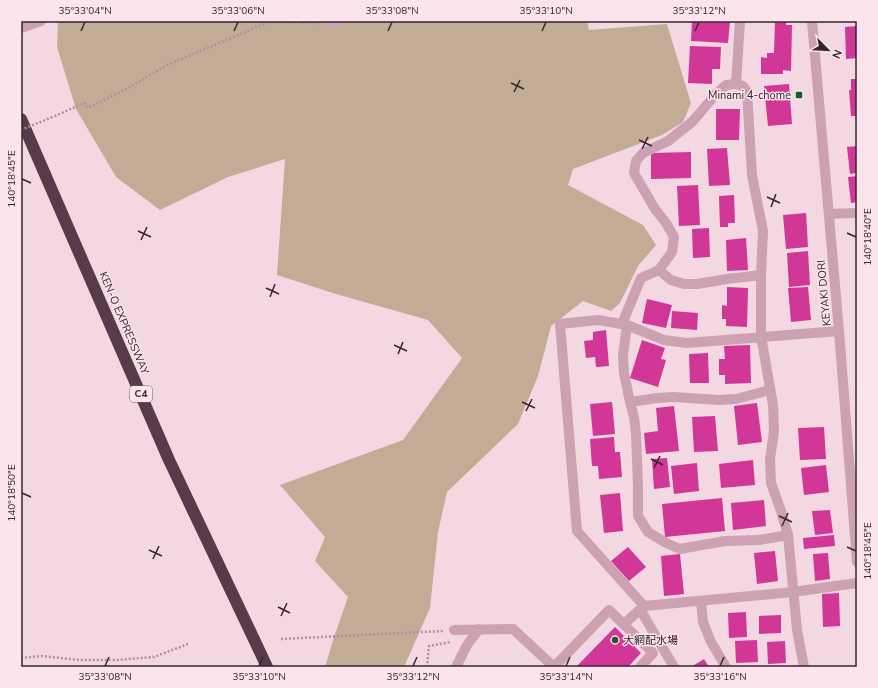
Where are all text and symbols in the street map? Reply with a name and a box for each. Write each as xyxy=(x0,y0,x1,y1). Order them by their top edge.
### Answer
text: 35°33'04"N xyxy=(58,4,112,18)
text: 35°33'06"N xyxy=(211,4,265,18)
text: 35°33'08"N xyxy=(365,4,419,18)
text: 35°33'10"N xyxy=(519,4,573,18)
text: 35°33'12"N xyxy=(672,4,726,18)
north arrow xyxy=(808,30,848,70)
text: N xyxy=(828,47,845,61)
place label: Minami 4-chome xyxy=(708,88,791,103)
marker: Minami 4-chome xyxy=(794,90,804,100)
text: 140°18'45"E xyxy=(5,150,19,208)
text: 140°18'40"E xyxy=(861,208,875,266)
street label: KEYAKI DORI xyxy=(814,259,834,327)
street label: KEN-O EXPRESSWAY xyxy=(96,269,153,377)
road number: C4 xyxy=(130,386,152,402)
text: 140°18'50"E xyxy=(5,464,19,522)
text: 140°18'45"E xyxy=(861,522,875,580)
place label: 大網配水場 xyxy=(623,633,678,648)
marker: 大網配水場 xyxy=(610,635,620,645)
text: 35°33'08"N xyxy=(78,670,132,684)
text: 35°33'10"N xyxy=(232,670,286,684)
text: 35°33'12"N xyxy=(386,670,440,684)
text: 35°33'14"N xyxy=(539,670,593,684)
text: 35°33'16"N xyxy=(693,670,747,684)

